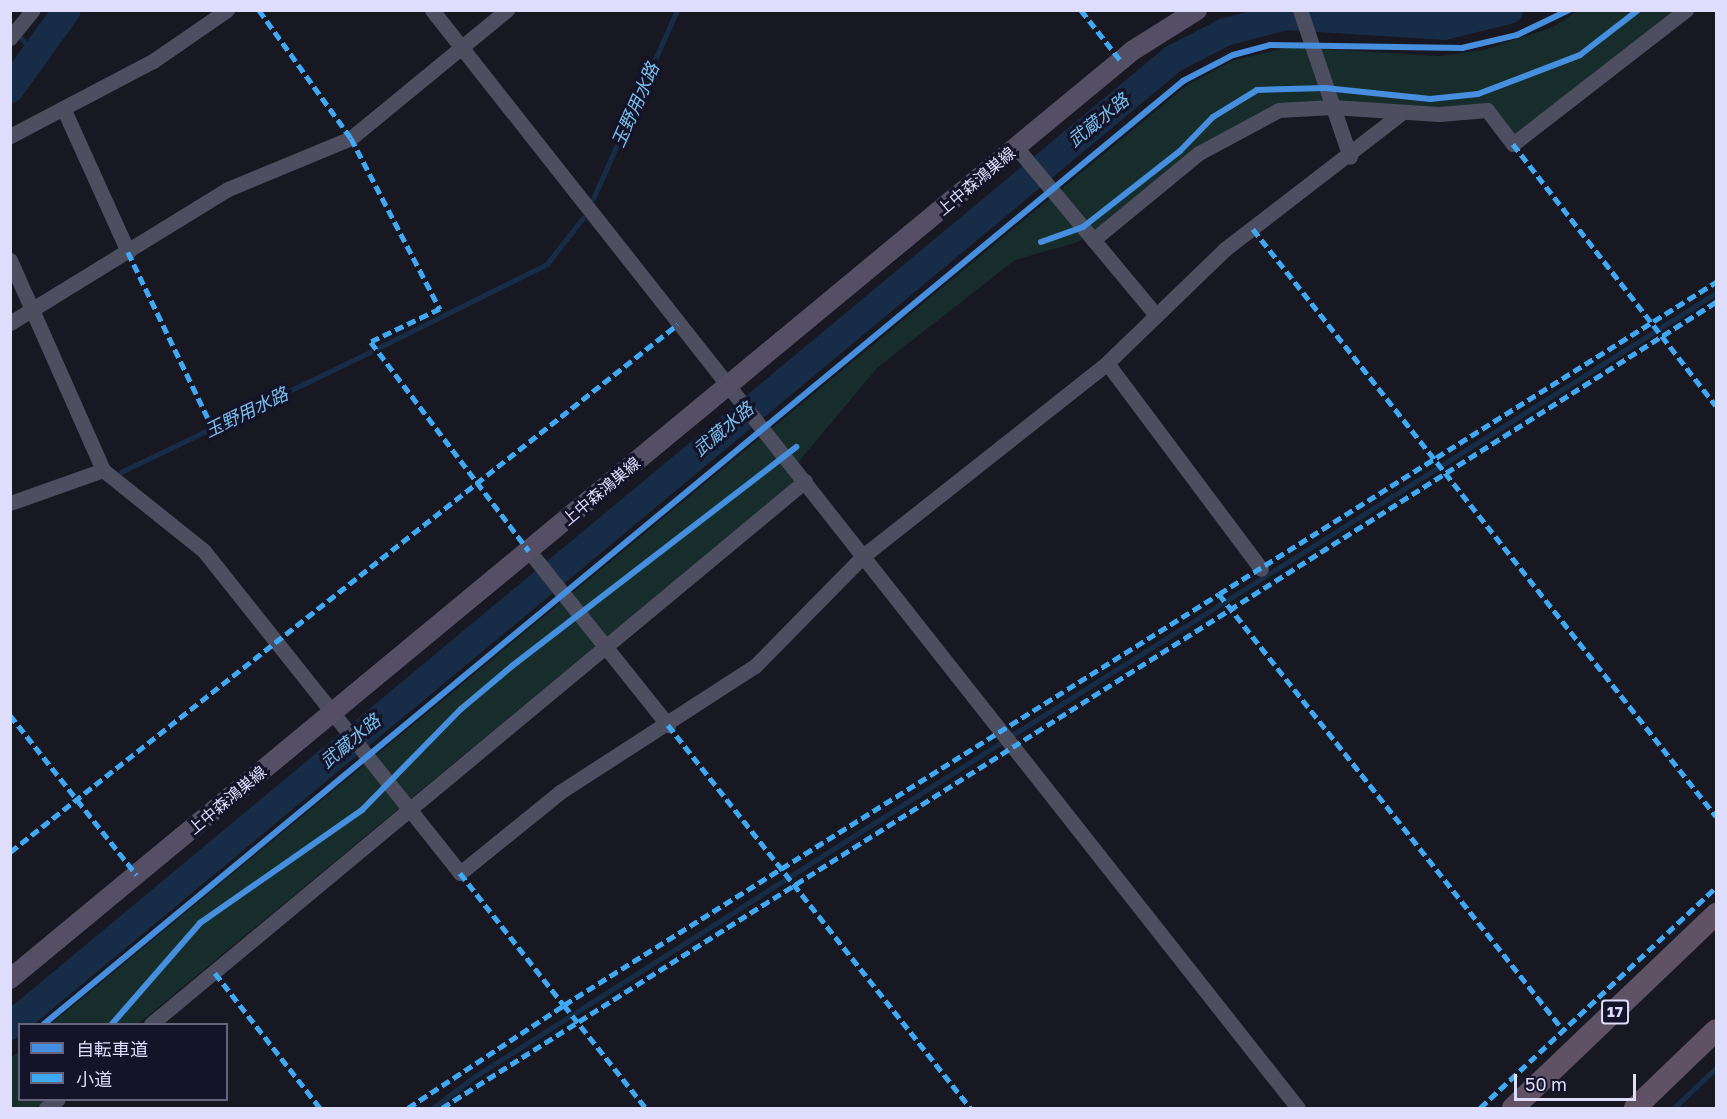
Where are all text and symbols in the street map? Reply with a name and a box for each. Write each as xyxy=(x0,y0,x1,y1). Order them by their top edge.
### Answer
water label: 玉野用水路 xyxy=(607,59,663,151)
water label: 武蔵水路 xyxy=(1063,89,1133,151)
street label: 上中森鴻巣線 xyxy=(933,143,1019,219)
water label: 玉野用水路 xyxy=(201,383,291,441)
water label: 武蔵水路 xyxy=(688,398,758,460)
street label: 上中森鴻巣線 xyxy=(558,453,644,529)
water label: 武蔵水路 xyxy=(315,710,385,772)
street label: 上中森鴻巣線 xyxy=(184,762,270,838)
road number: 17 xyxy=(1600,1000,1630,1024)
legend xyxy=(18,1023,228,1101)
text: 自転車道 xyxy=(76,1038,148,1060)
scale bar xyxy=(1517,1062,1638,1100)
text: 小道 xyxy=(76,1068,112,1090)
text: 50 m xyxy=(1525,1073,1567,1095)

